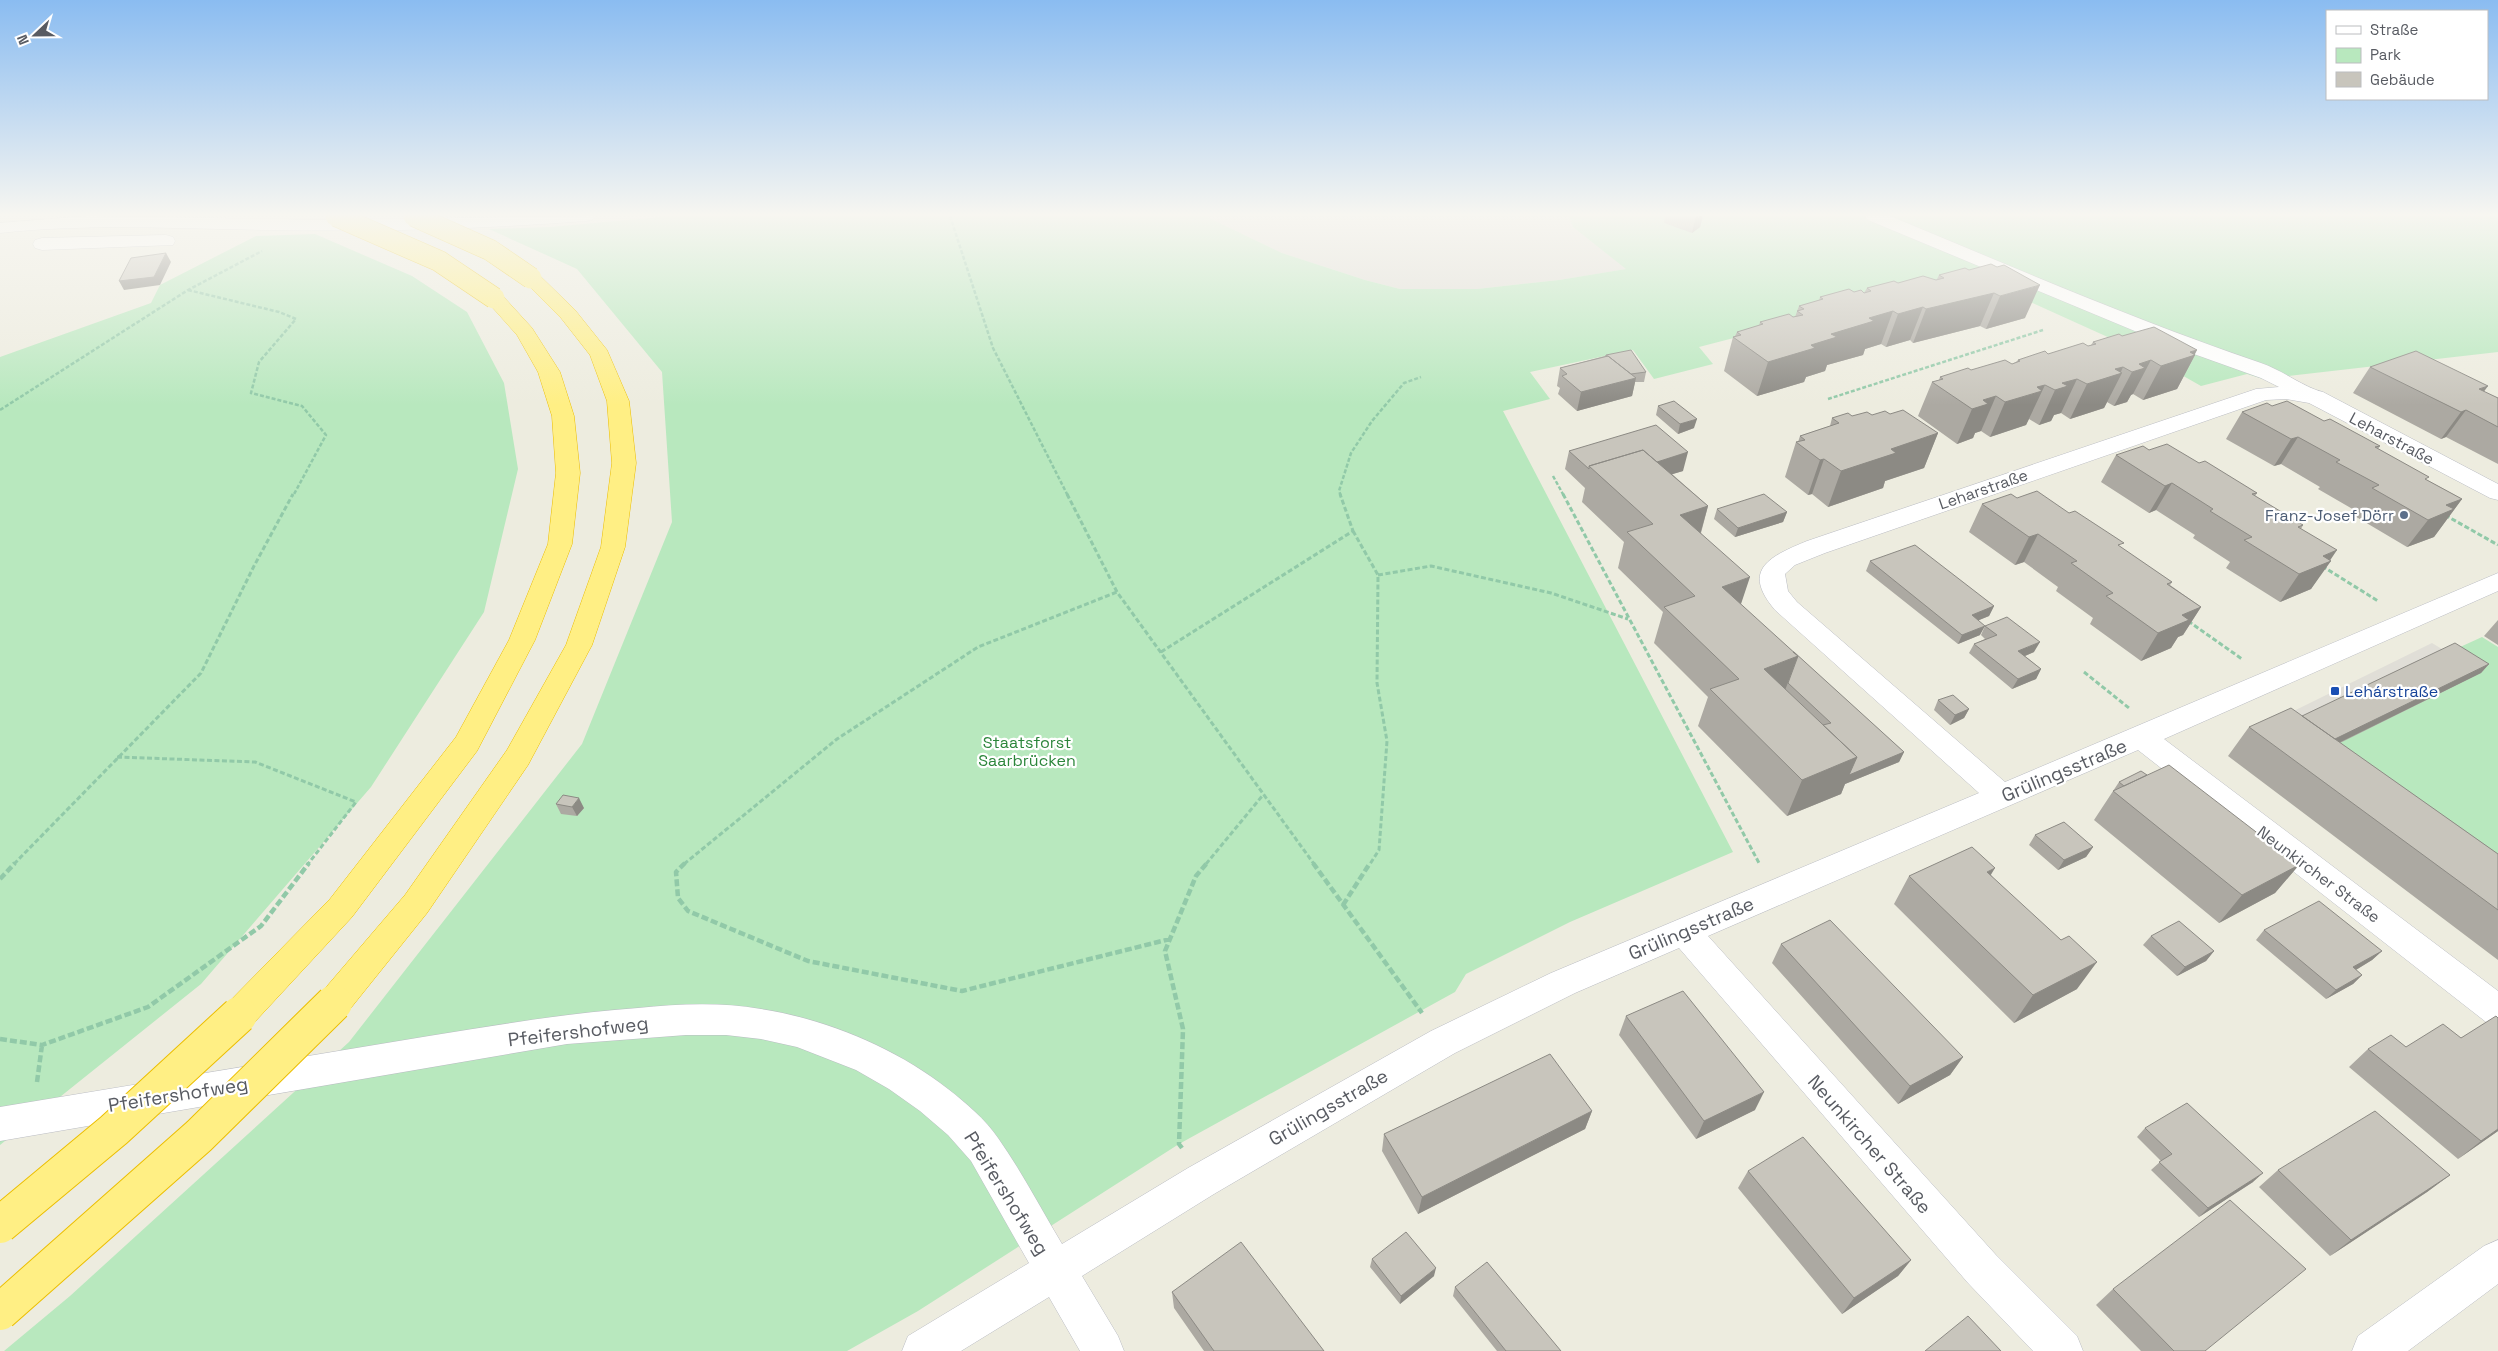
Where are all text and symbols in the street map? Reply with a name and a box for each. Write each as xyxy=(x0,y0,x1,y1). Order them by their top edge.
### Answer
north arrow xyxy=(10,10,60,60)
legend xyxy=(2326,10,2488,100)
text: Straße xyxy=(2370,20,2419,39)
text: N xyxy=(13,32,33,48)
text: Park xyxy=(2370,45,2401,64)
text: Gebäude xyxy=(2370,70,2435,89)
street label: Leharstraße xyxy=(2346,407,2438,470)
street label: Leharstraße xyxy=(1936,464,2031,515)
place label: Franz-Josef Dörr xyxy=(2265,505,2394,526)
marker: Franz-Josef Dörr xyxy=(2398,509,2410,521)
place label: Lehárstraße xyxy=(2345,681,2438,702)
marker: Lehárstraße xyxy=(2329,685,2341,697)
park label: Staatsforst Saarbrücken xyxy=(978,732,1076,771)
street label: Grülingsstraße xyxy=(1998,733,2131,808)
street label: Neunkircher Straße xyxy=(2253,821,2384,928)
street label: Grülingsstraße xyxy=(1625,891,1758,966)
street label: Pfeifershofweg xyxy=(506,1010,650,1053)
street label: Grülingsstraße xyxy=(1264,1063,1393,1152)
street label: Neunkircher Straße xyxy=(1802,1070,1937,1219)
street label: Pfeifershofweg xyxy=(106,1071,250,1118)
street label: Pfeifershofweg xyxy=(959,1127,1055,1260)

